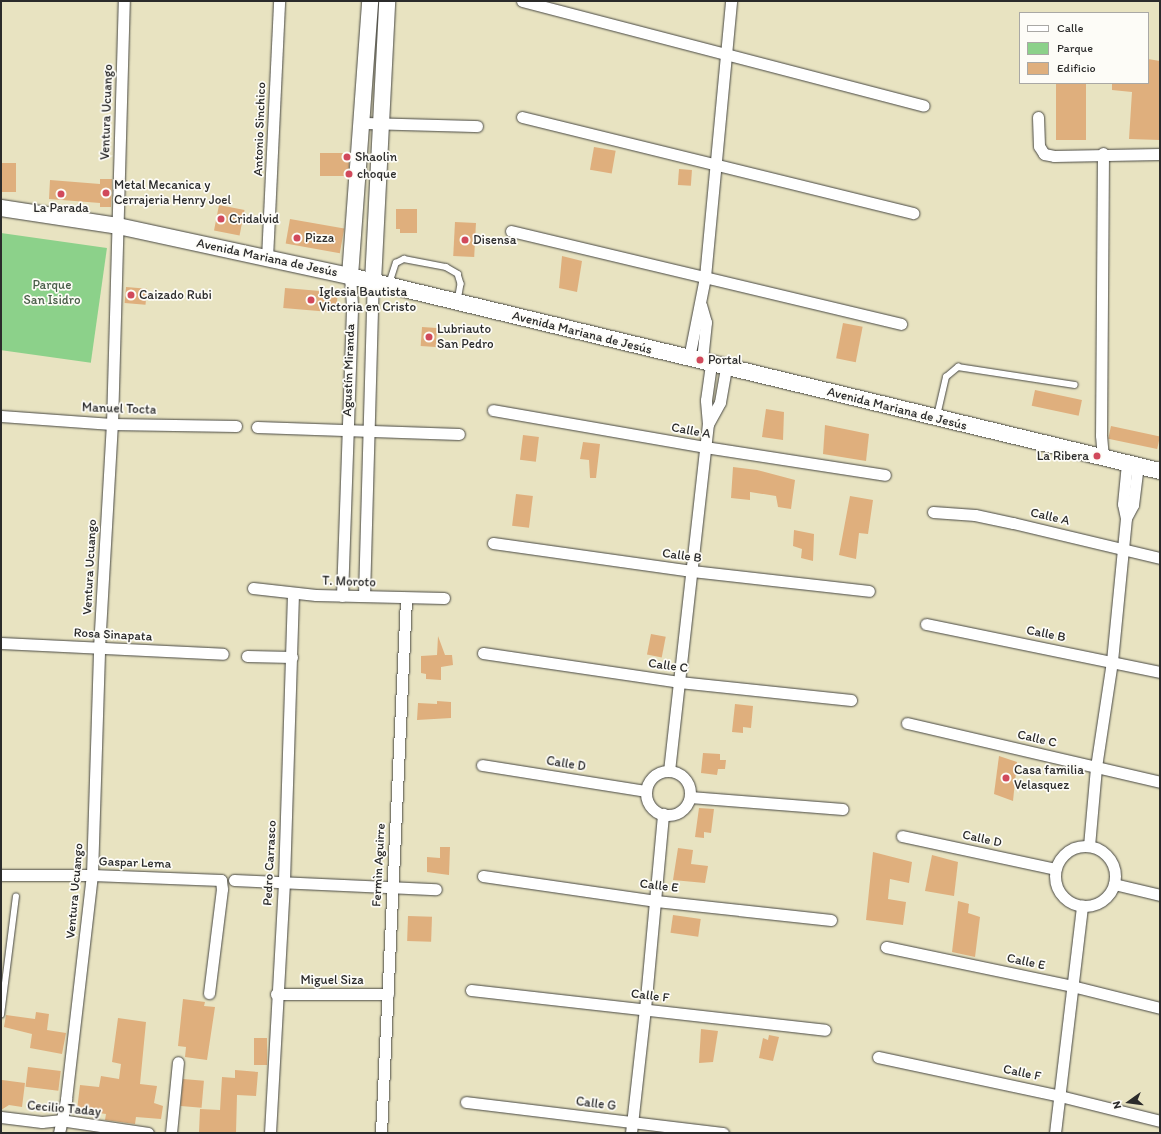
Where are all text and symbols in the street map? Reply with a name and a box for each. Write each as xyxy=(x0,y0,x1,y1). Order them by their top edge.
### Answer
legend xyxy=(1019,12,1149,84)
text: Calle xyxy=(1057,21,1083,35)
text: Parque xyxy=(1057,41,1093,55)
text: Edificio xyxy=(1057,61,1096,75)
street label: Ventura Ucuango xyxy=(98,64,116,160)
street label: Antonio Sinchico xyxy=(251,82,269,176)
place label: Shaolin xyxy=(355,149,397,165)
marker: Shaolin xyxy=(342,152,352,162)
place label: choque xyxy=(357,166,396,182)
marker: choque xyxy=(344,169,354,179)
place label: Metal Mecanica y Cerrajeria Henry Joel xyxy=(114,178,231,209)
marker: Metal Mecanica y Cerrajeria Henry Joel xyxy=(101,188,111,198)
marker: La Parada xyxy=(56,189,66,199)
place label: La Parada xyxy=(33,200,89,216)
place label: Cridalvid xyxy=(229,211,279,227)
marker: Cridalvid xyxy=(216,214,226,224)
place label: Pizza xyxy=(305,230,334,246)
place label: Disensa xyxy=(473,232,516,248)
marker: Pizza xyxy=(292,233,302,243)
street label: Avenida Mariana de Jesús xyxy=(195,235,339,281)
marker: Disensa xyxy=(460,235,470,245)
park label: Parque San Isidro xyxy=(23,278,81,309)
place label: Iglesia Bautista Victoria en Cristo xyxy=(319,285,416,316)
place label: Caizado Rubi xyxy=(139,287,212,303)
marker: Caizado Rubi xyxy=(126,290,136,300)
marker: Iglesia Bautista Victoria en Cristo xyxy=(306,295,316,305)
street label: Avenida Mariana de Jesús xyxy=(510,308,654,358)
place label: Lubriauto San Pedro xyxy=(437,322,493,353)
street label: Agustín Miranda xyxy=(340,324,358,416)
marker: Lubriauto San Pedro xyxy=(424,332,434,342)
place label: Portal xyxy=(708,352,742,368)
marker: Portal xyxy=(695,355,705,365)
street label: Avenida Mariana de Jesús xyxy=(825,384,969,434)
street label: Manuel Tocta xyxy=(82,400,156,418)
street label: Calle A xyxy=(670,420,712,442)
place label: La Ribera xyxy=(1037,448,1089,464)
marker: La Ribera xyxy=(1092,451,1102,461)
street label: Calle A xyxy=(1029,505,1071,529)
street label: Ventura Ucuango xyxy=(80,519,100,615)
street label: Calle B xyxy=(661,545,703,567)
street label: T. Moroto xyxy=(322,573,376,591)
street label: Calle B xyxy=(1025,623,1067,645)
street label: Rosa Sinapata xyxy=(73,625,153,645)
street label: Calle C xyxy=(647,655,689,677)
street label: Calle C xyxy=(1016,727,1058,751)
street label: Calle D xyxy=(545,753,587,775)
place label: Casa familia Velasquez xyxy=(1014,763,1083,794)
marker: Casa familia Velasquez xyxy=(1001,773,1011,783)
street label: Pedro Carrasco xyxy=(260,820,280,906)
street label: Fermìn Aguirre xyxy=(369,823,389,907)
street label: Calle D xyxy=(961,827,1003,851)
street label: Ventura Ucuango xyxy=(63,843,87,939)
street label: Gaspar Lema xyxy=(98,854,172,872)
street label: Calle E xyxy=(639,876,679,896)
street label: Calle E xyxy=(1005,950,1047,974)
street label: Miguel Siza xyxy=(300,972,364,988)
street label: Calle F xyxy=(630,986,670,1006)
street label: Calle F xyxy=(1002,1061,1042,1085)
north arrow xyxy=(1109,1082,1149,1122)
street label: Calle G xyxy=(575,1094,617,1114)
street label: Cecilio Taday xyxy=(27,1098,101,1120)
text: N xyxy=(1110,1100,1124,1110)

